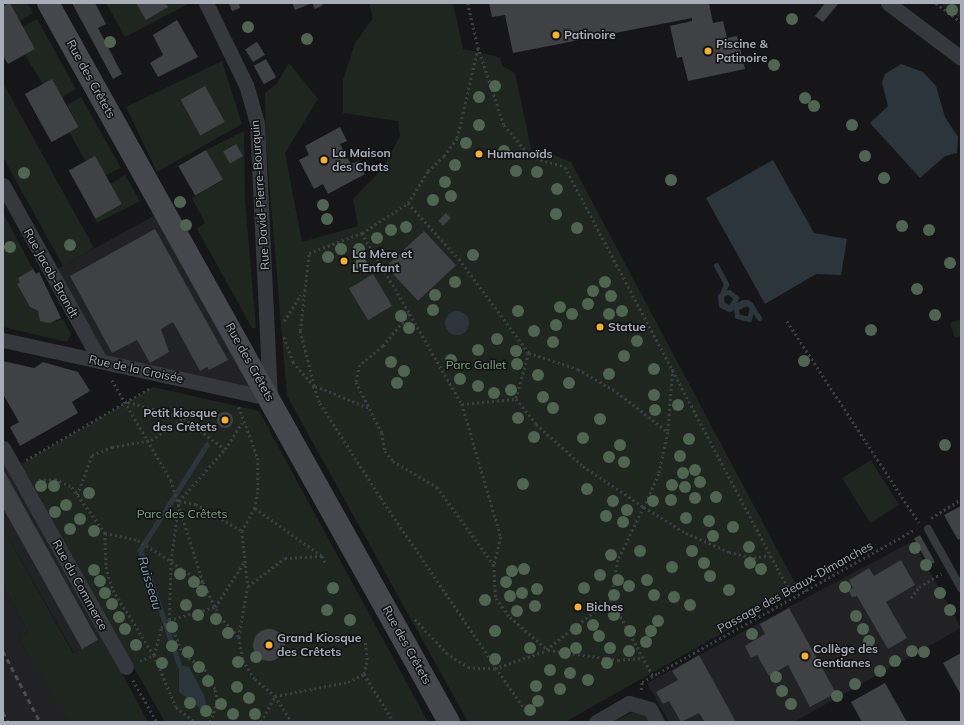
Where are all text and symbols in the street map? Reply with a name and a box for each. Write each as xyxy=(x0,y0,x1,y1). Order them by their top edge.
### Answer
place label: Patinoire xyxy=(564,28,616,42)
marker: Patinoire xyxy=(551,30,561,40)
street label: Rue des Crêtets xyxy=(63,37,119,121)
place label: Piscine & Patinoire xyxy=(716,37,768,65)
marker: Piscine & Patinoire xyxy=(703,46,713,56)
street label: Rue David-Pierre-Bourquin xyxy=(248,119,272,271)
place label: La Maison des Chats xyxy=(332,146,391,174)
place label: Humanoïds xyxy=(487,147,553,161)
marker: Humanoïds xyxy=(474,149,484,159)
marker: La Maison des Chats xyxy=(319,155,329,165)
street label: Rue Jacob-Brandt xyxy=(21,226,81,320)
place label: La Mère et L'Enfant xyxy=(352,247,412,275)
marker: La Mère et L'Enfant xyxy=(339,256,349,266)
street label: Rue des Crêtets xyxy=(222,320,278,404)
place label: Statue xyxy=(608,320,646,334)
marker: Statue xyxy=(595,322,605,332)
street label: Rue de la Croisée xyxy=(87,352,185,386)
park label: Parc Gallet xyxy=(446,358,506,372)
place label: Petit kiosque des Crêtets xyxy=(143,406,217,434)
marker: Petit kiosque des Crêtets xyxy=(220,415,230,425)
park label: Parc des Crêtets xyxy=(137,507,227,521)
street label: Rue du Commerce xyxy=(49,537,111,633)
street label: Passage des Beaux-Dimanches xyxy=(715,538,875,636)
water label: Ruisseau xyxy=(135,554,165,612)
place label: Biches xyxy=(586,600,623,614)
marker: Biches xyxy=(573,602,583,612)
street label: Rue des Crêtets xyxy=(379,603,435,687)
place label: Grand Kiosque des Crêtets xyxy=(277,631,361,659)
marker: Grand Kiosque des Crêtets xyxy=(264,640,274,650)
place label: Collège des Gentianes xyxy=(813,642,878,670)
marker: Collège des Gentianes xyxy=(800,651,810,661)

